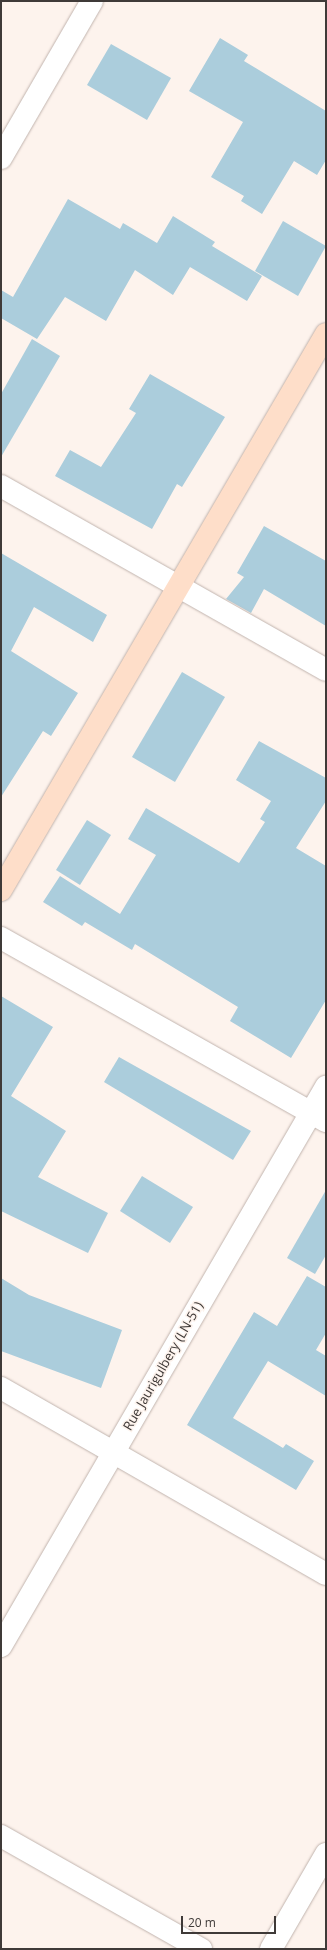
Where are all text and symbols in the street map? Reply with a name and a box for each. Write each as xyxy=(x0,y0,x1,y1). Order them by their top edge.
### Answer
street label: Rue Jaurigulbery (LN-51) xyxy=(120,1299,206,1433)
scale bar xyxy=(183,1908,278,1934)
text: 20 m xyxy=(188,1914,216,1931)

